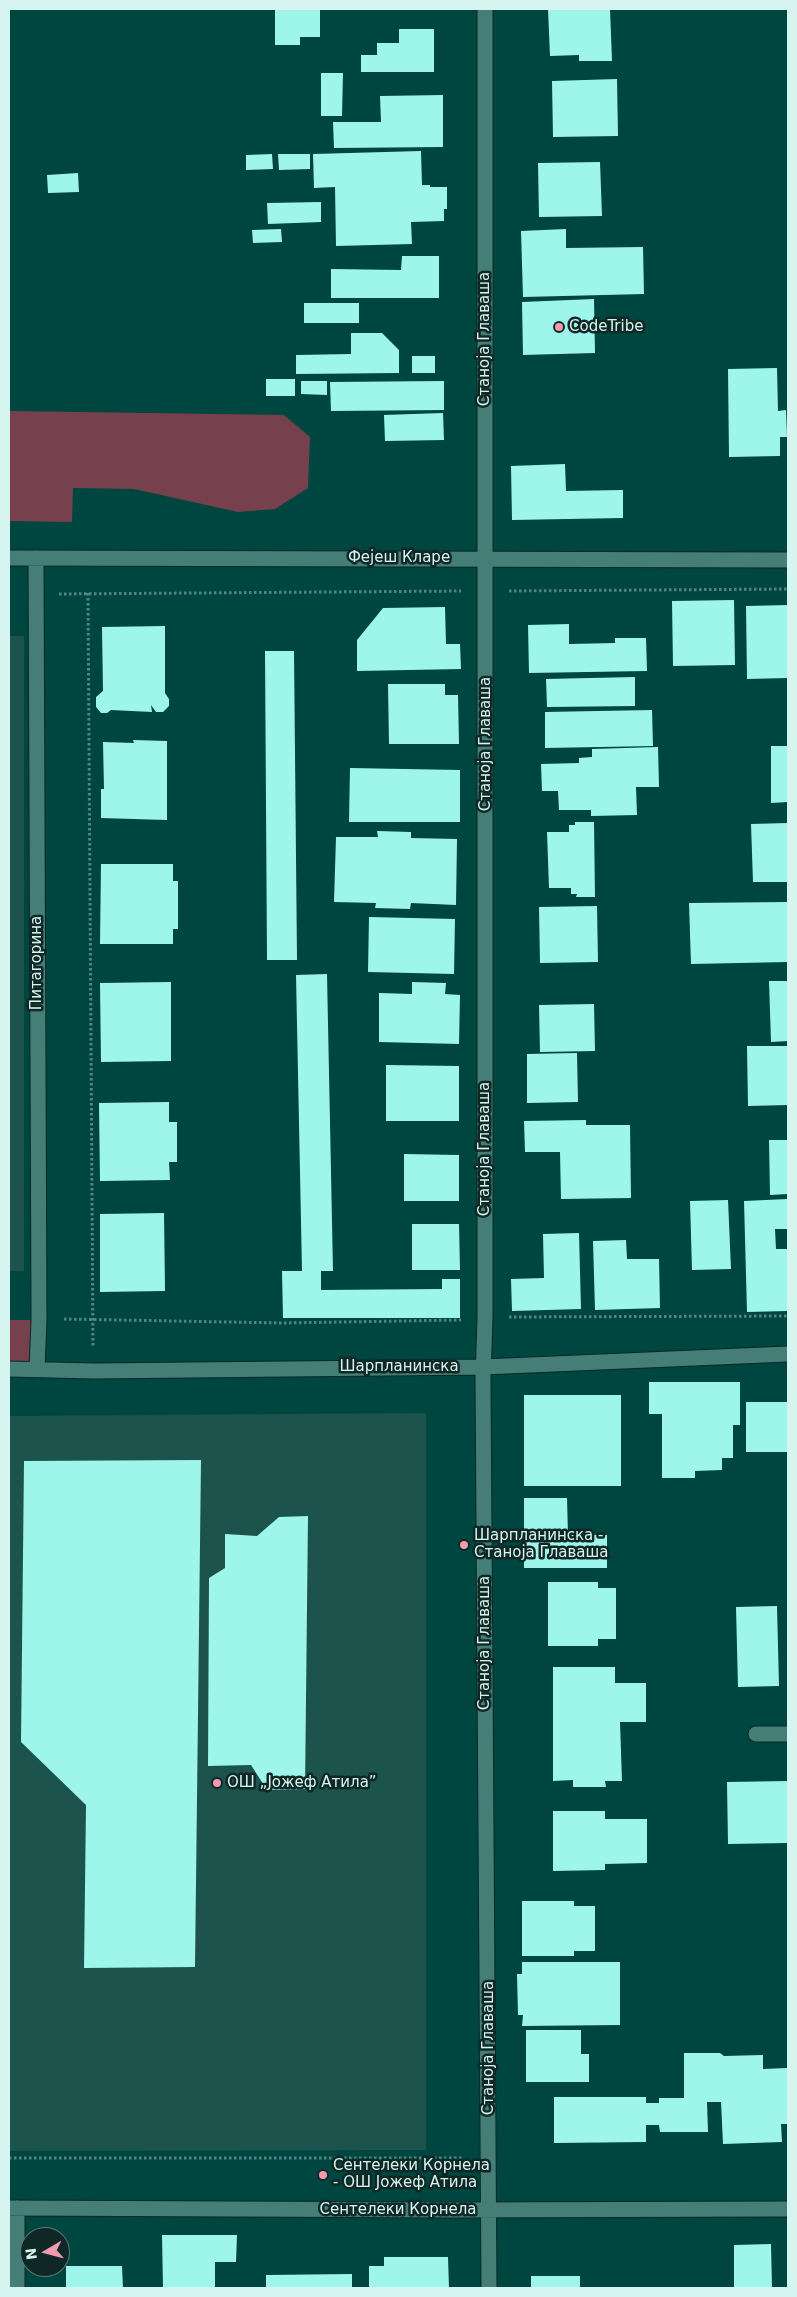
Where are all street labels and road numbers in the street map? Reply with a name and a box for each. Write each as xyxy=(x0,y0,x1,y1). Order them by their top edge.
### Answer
street label: Станоја Главаша xyxy=(476,272,494,406)
street label: Фејеш Кларе xyxy=(348,549,450,567)
street label: Станоја Главаша xyxy=(477,677,495,811)
street label: Питагорина xyxy=(28,916,46,1010)
street label: Станоја Главаша xyxy=(476,1082,494,1216)
street label: Шарпланинска xyxy=(339,1358,459,1376)
street label: Станоја Главаша xyxy=(476,1576,494,1710)
street label: Станоја Главаша xyxy=(480,1981,498,2115)
street label: Сентелеки Корнела xyxy=(319,2201,477,2219)

